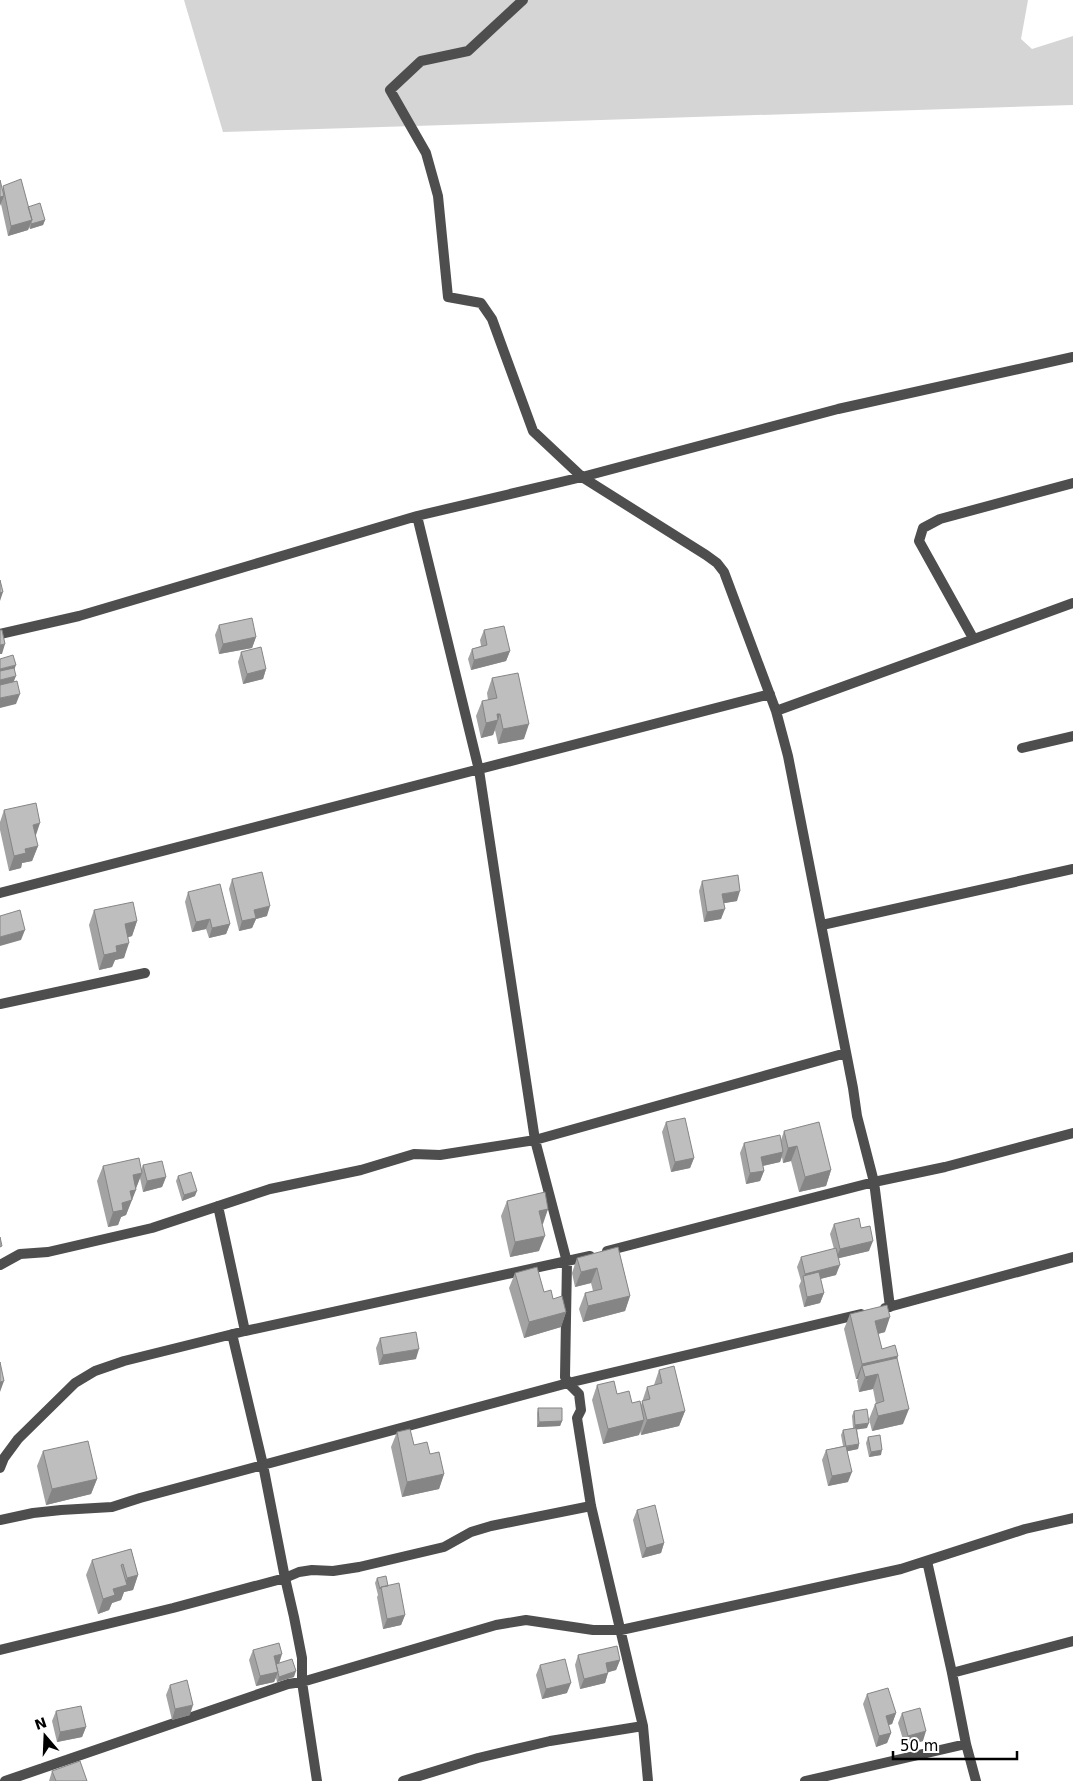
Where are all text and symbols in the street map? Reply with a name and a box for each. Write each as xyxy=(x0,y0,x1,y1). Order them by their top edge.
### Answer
north arrow xyxy=(20,1711,70,1761)
text: N xyxy=(33,1714,49,1733)
scale bar xyxy=(893,1728,1017,1760)
text: 50 m xyxy=(900,1737,938,1755)

